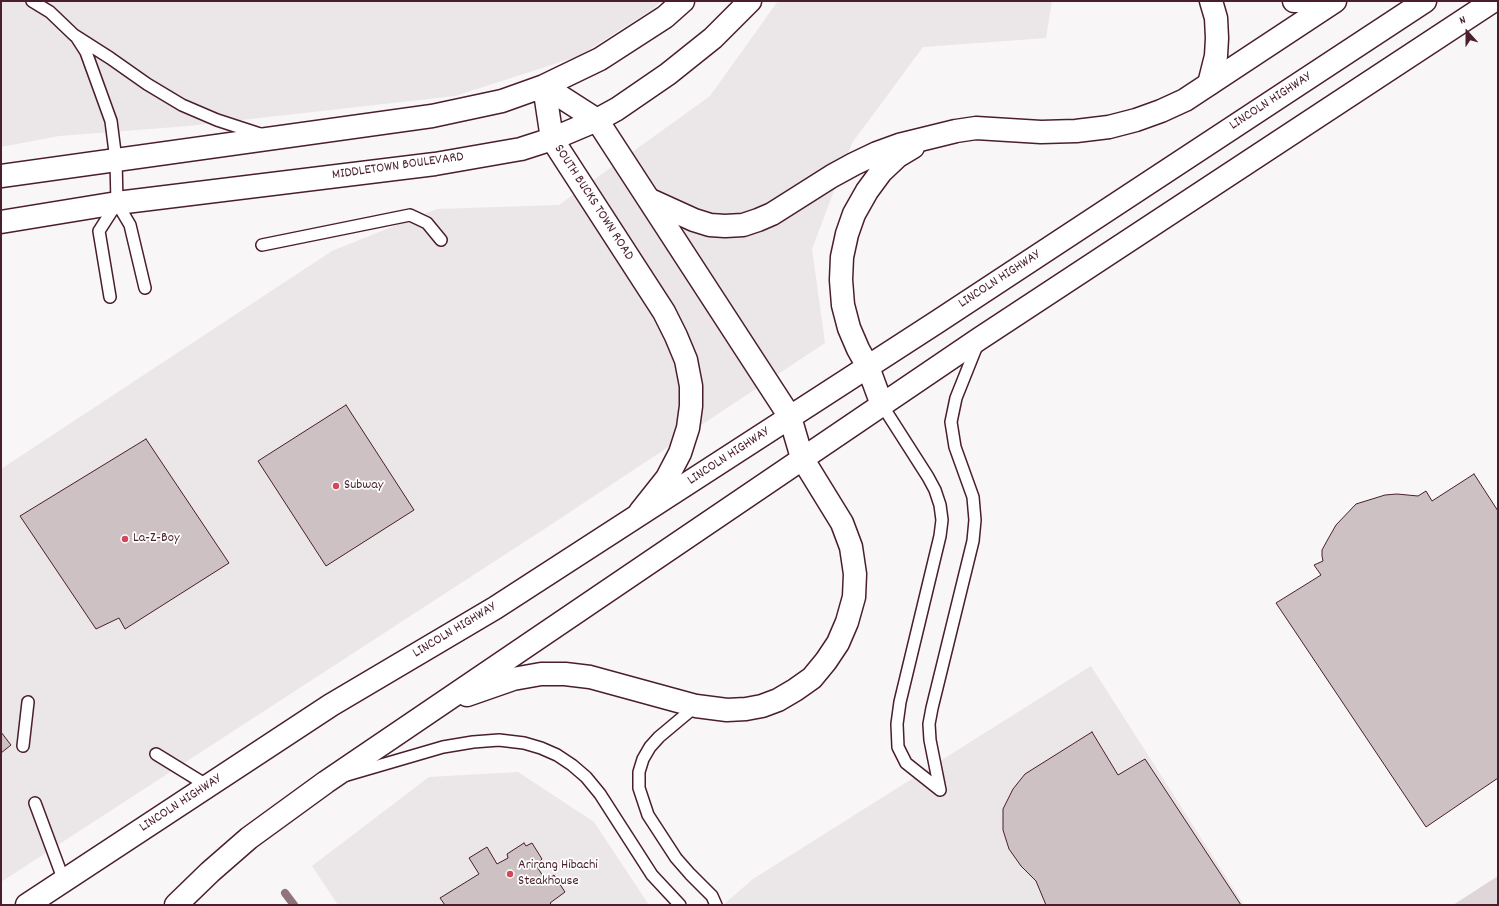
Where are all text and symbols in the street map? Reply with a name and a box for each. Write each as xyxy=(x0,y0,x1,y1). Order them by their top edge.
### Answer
north arrow xyxy=(1447,12,1487,52)
text: N xyxy=(1457,12,1468,29)
street label: LINCOLN HIGHWAY xyxy=(1227,69,1315,135)
street label: SOUTH BUCKS TOWN ROAD xyxy=(549,142,637,264)
street label: MIDDLETOWN BOULEVARD xyxy=(331,149,465,185)
street label: LINCOLN HIGHWAY xyxy=(956,247,1044,313)
street label: LINCOLN HIGHWAY xyxy=(685,424,773,490)
place label: Subway xyxy=(344,478,384,494)
marker: Subway xyxy=(331,481,341,491)
place label: La-Z-Boy xyxy=(133,531,180,547)
marker: La-Z-Boy xyxy=(120,534,130,544)
street label: LINCOLN HIGHWAY xyxy=(410,600,500,662)
street label: LINCOLN HIGHWAY xyxy=(137,771,225,837)
place label: Arirang Hibachi Steakhouse xyxy=(518,858,598,890)
marker: Arirang Hibachi Steakhouse xyxy=(505,869,515,879)

